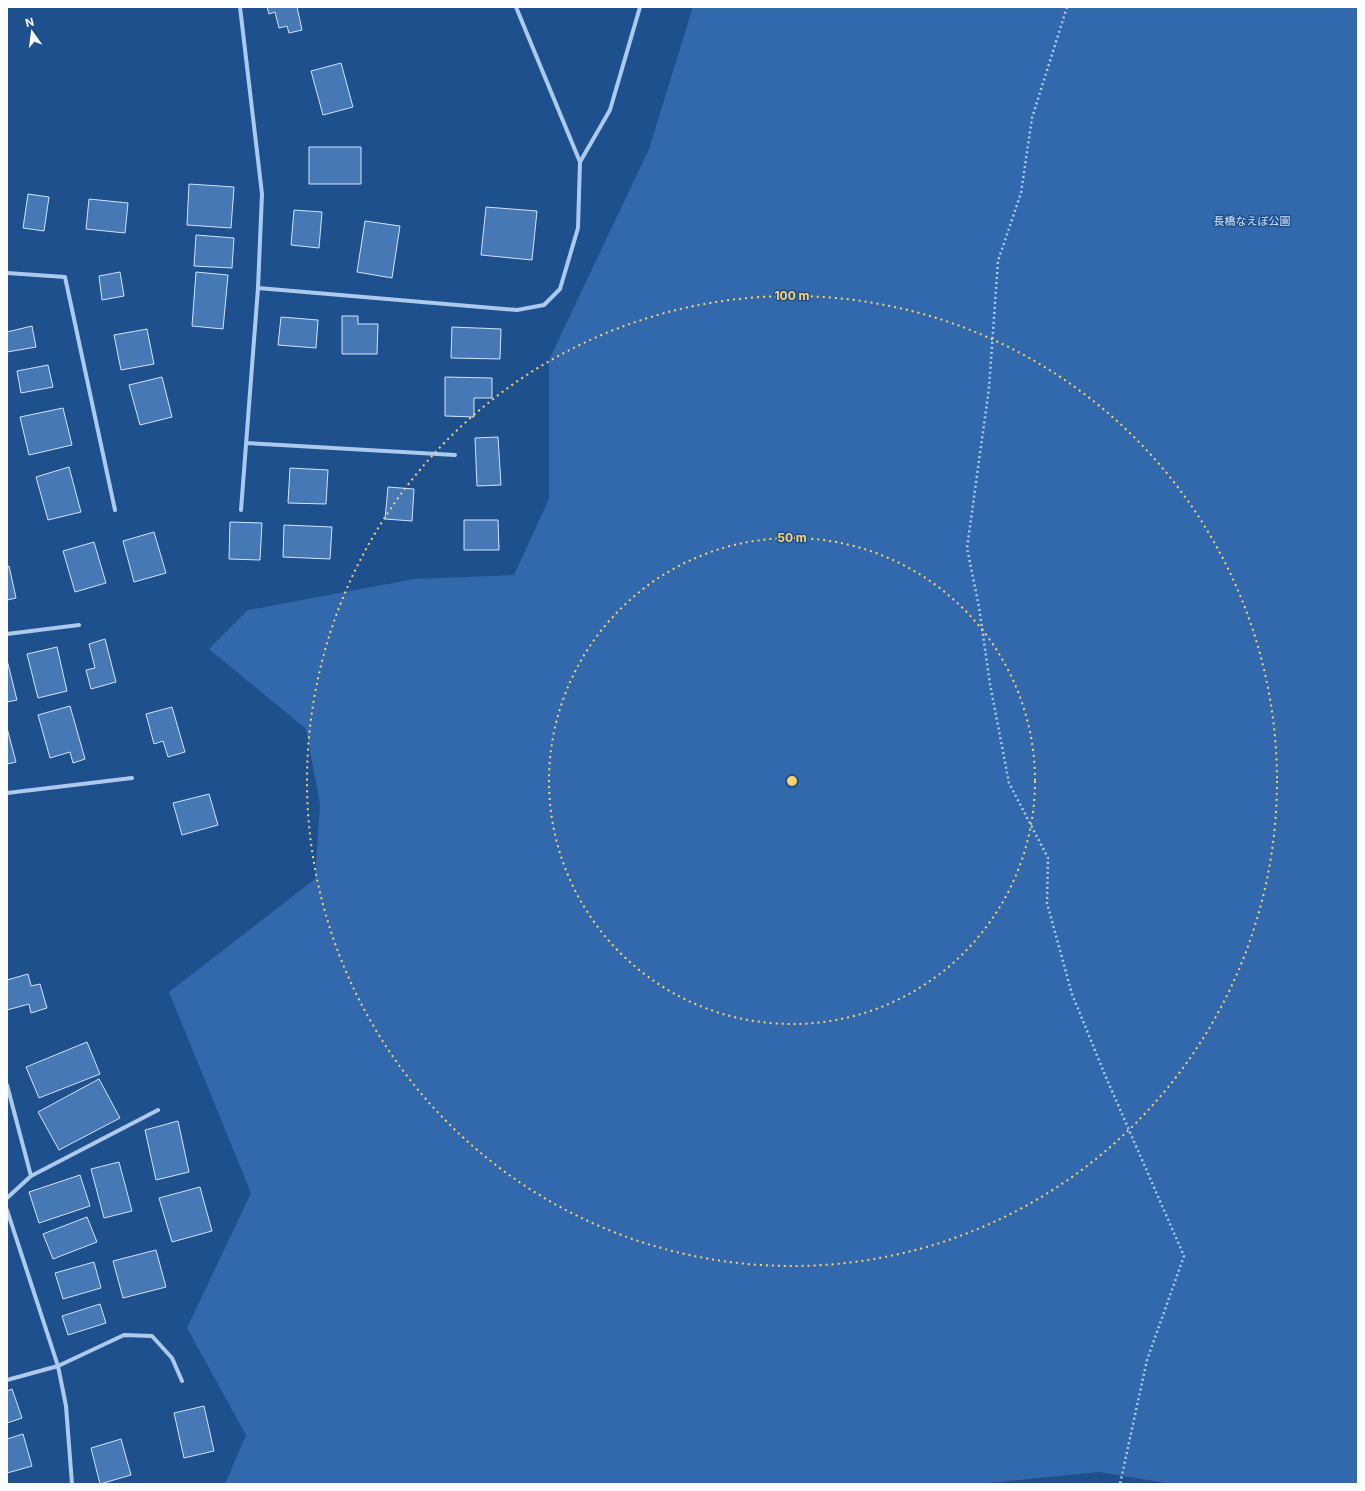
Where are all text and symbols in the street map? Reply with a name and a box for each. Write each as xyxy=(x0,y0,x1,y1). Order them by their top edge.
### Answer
north arrow xyxy=(12,12,52,52)
text: N xyxy=(24,14,35,30)
park label: 長橋なえぼ公園 xyxy=(1214,214,1291,228)
text: 100 m xyxy=(774,288,810,303)
text: 50 m xyxy=(777,530,807,545)
centre of rings xyxy=(785,774,799,788)

